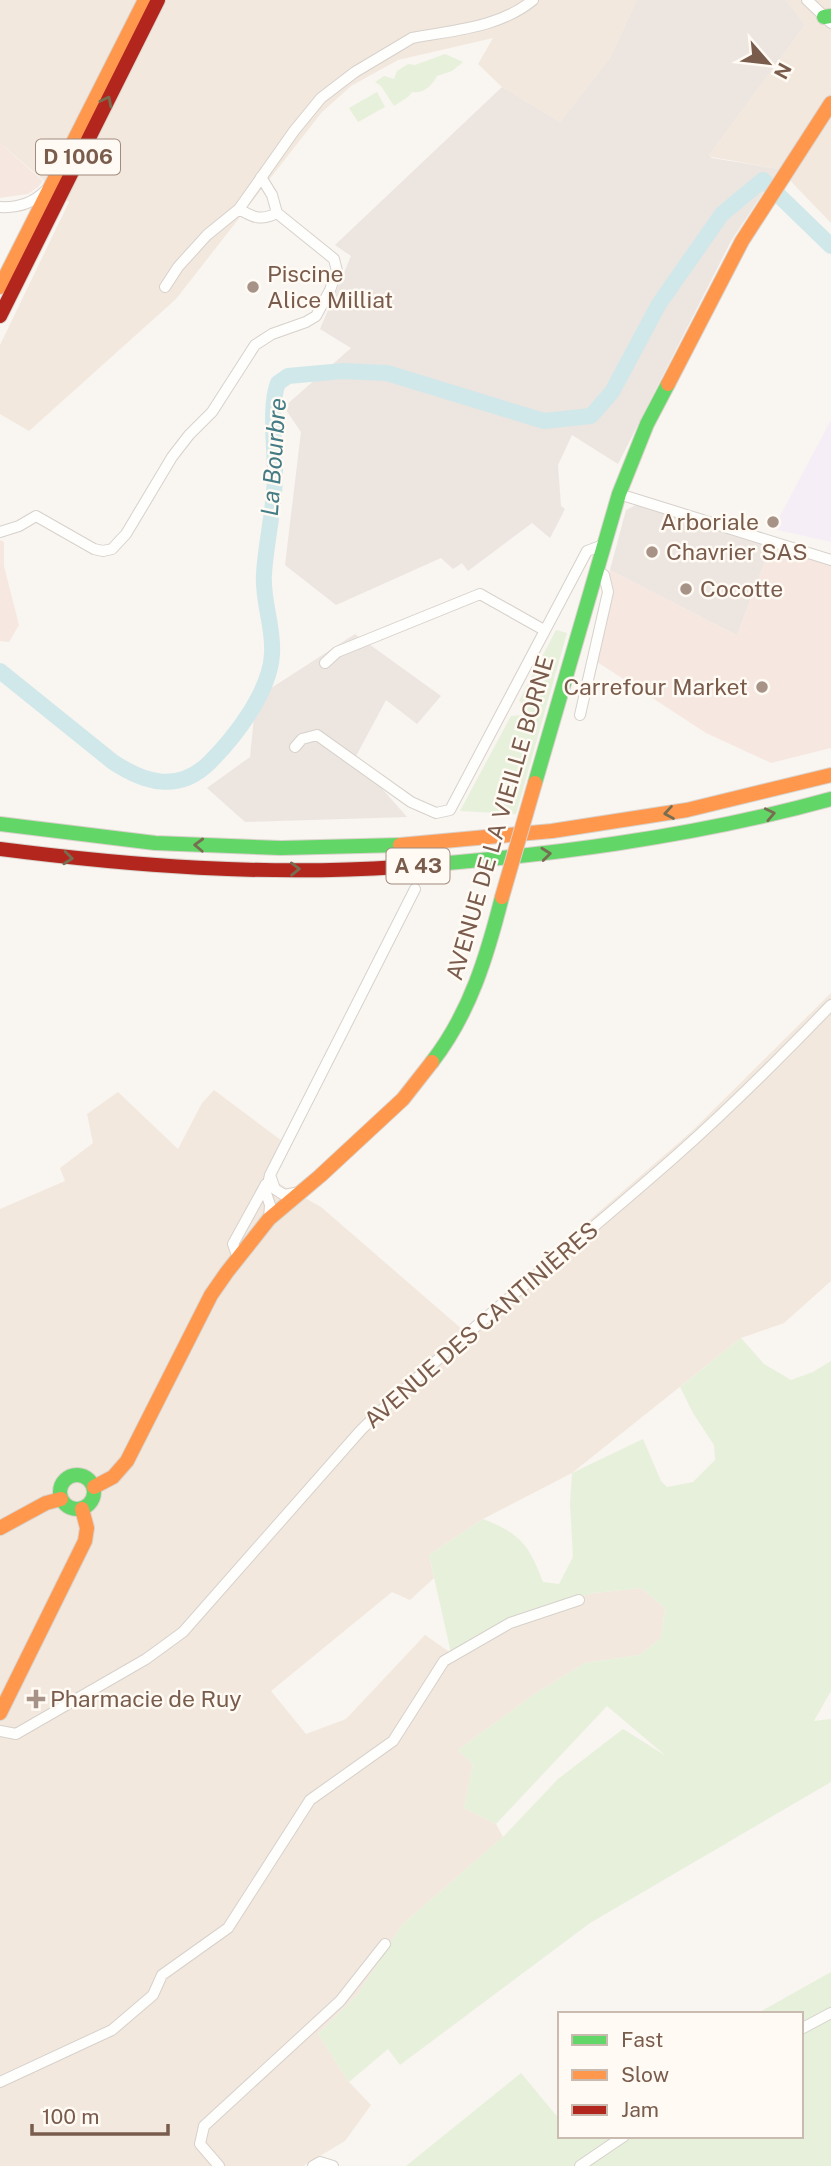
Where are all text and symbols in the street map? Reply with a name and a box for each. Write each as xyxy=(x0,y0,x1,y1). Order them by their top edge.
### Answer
north arrow xyxy=(733,28,803,98)
text: N xyxy=(770,59,796,83)
one-way arrow xyxy=(98,96,112,108)
road number: D 1006 xyxy=(36,140,120,174)
place label: Piscine Alice Milliat xyxy=(267,260,393,313)
marker: Piscine Alice Milliat xyxy=(245,279,261,295)
water label: La Bourbre xyxy=(255,397,291,517)
place label: Arboriale xyxy=(660,508,759,535)
marker: Arboriale xyxy=(765,514,781,530)
place label: Chavrier SAS xyxy=(666,538,808,565)
marker: Chavrier SAS xyxy=(644,544,660,560)
place label: Cocotte xyxy=(700,575,783,602)
marker: Cocotte xyxy=(678,581,694,597)
street label: AVENUE DE LA VIEILLE BORNE xyxy=(440,652,559,983)
place label: Carrefour Market xyxy=(563,673,748,700)
marker: Carrefour Market xyxy=(754,679,770,695)
one-way arrow xyxy=(663,805,675,820)
one-way arrow xyxy=(764,808,776,822)
one-way arrow xyxy=(193,837,204,852)
one-way arrow xyxy=(541,847,552,862)
road number: A 43 xyxy=(386,848,450,884)
one-way arrow xyxy=(63,850,74,865)
one-way arrow xyxy=(289,862,300,877)
street label: AVENUE DES CANTINIÈRES xyxy=(358,1216,603,1434)
place label: Pharmacie de Ruy xyxy=(50,1685,242,1712)
marker: Pharmacie de Ruy xyxy=(28,1691,44,1707)
legend xyxy=(558,2012,803,2138)
text: Fast xyxy=(621,2027,663,2052)
text: Slow xyxy=(621,2062,669,2087)
scale bar xyxy=(32,2092,168,2136)
text: Jam xyxy=(621,2097,659,2122)
text: 100 m xyxy=(42,2104,99,2129)

